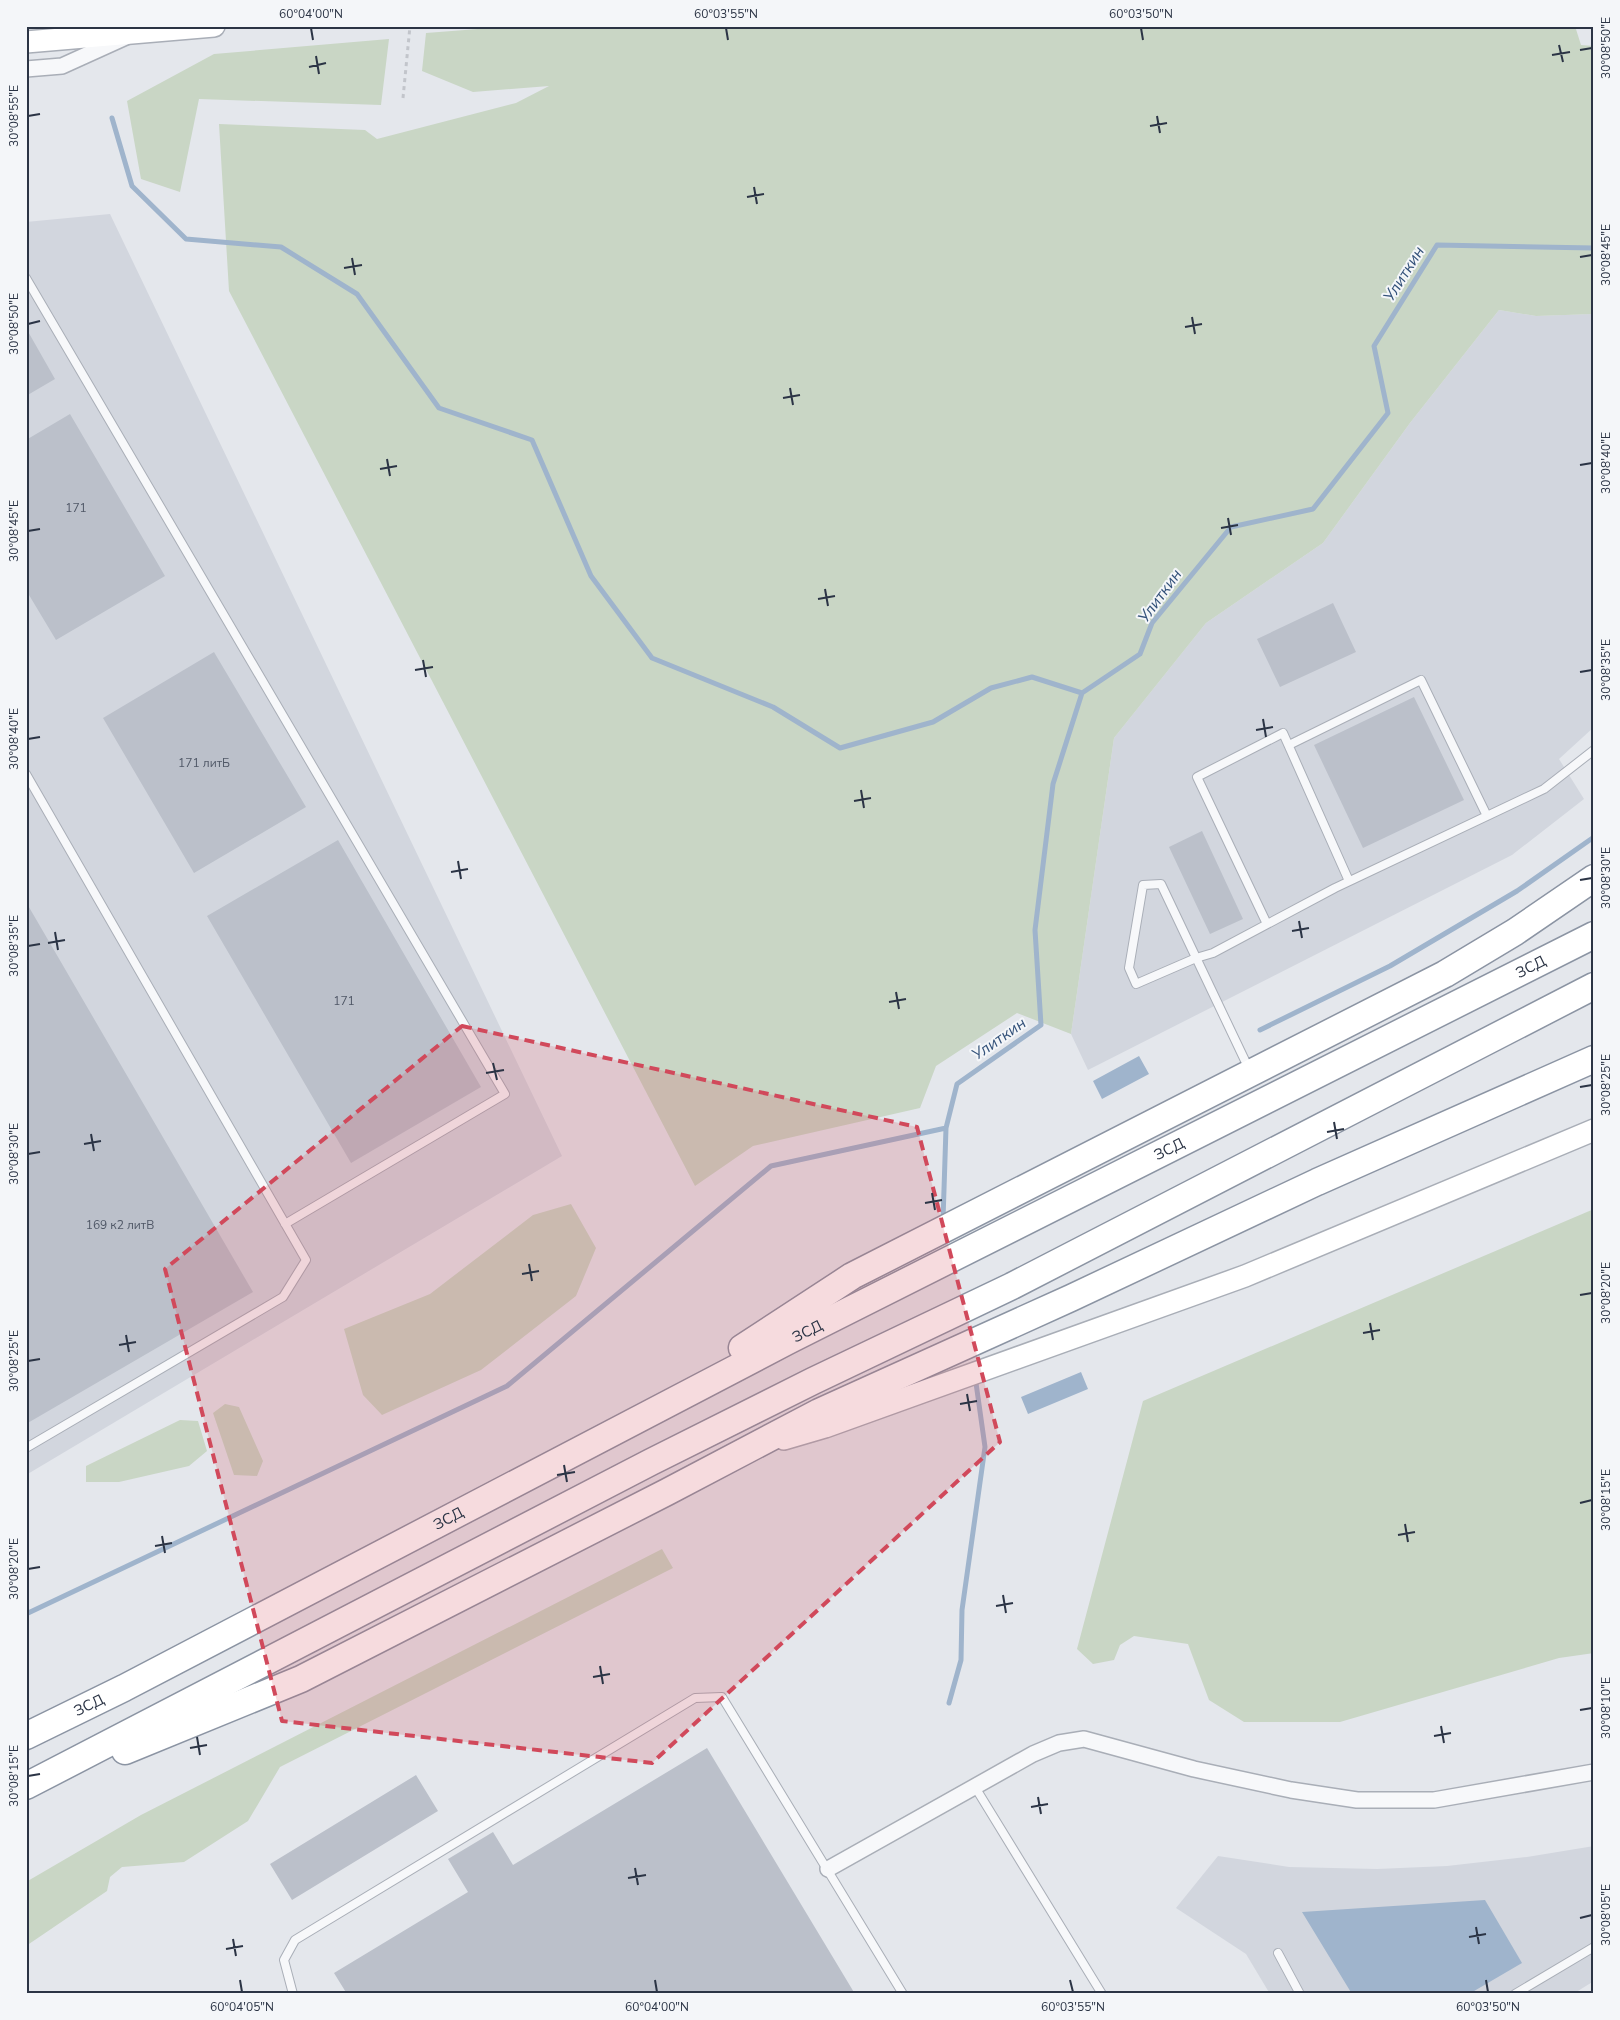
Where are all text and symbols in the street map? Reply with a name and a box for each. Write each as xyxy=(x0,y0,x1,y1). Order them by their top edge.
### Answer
text: 60°04'00"N xyxy=(279,6,343,22)
text: 60°03'55"N xyxy=(694,6,758,22)
text: 60°03'50"N xyxy=(1109,6,1173,22)
text: 30°08'50"E xyxy=(1598,17,1614,79)
text: 30°08'55"E xyxy=(6,85,22,147)
text: 30°08'45"E xyxy=(1598,224,1614,286)
water label: Улиткин xyxy=(1378,242,1430,306)
text: 30°08'50"E xyxy=(6,293,22,355)
text: 30°08'40"E xyxy=(1598,432,1614,494)
text: 30°08'45"E xyxy=(6,500,22,562)
house number: 171 xyxy=(65,500,87,516)
water label: Улиткин xyxy=(1133,565,1187,627)
text: 30°08'35"E xyxy=(1598,639,1614,701)
text: 30°08'40"E xyxy=(6,708,22,770)
house number: 171 литБ xyxy=(178,755,230,771)
text: 30°08'30"E xyxy=(1598,847,1614,909)
text: 30°08'35"E xyxy=(6,915,22,977)
street label: ЗСД xyxy=(1512,951,1550,983)
house number: 171 xyxy=(333,993,355,1009)
water label: Улиткин xyxy=(967,1012,1031,1066)
text: 30°08'25"E xyxy=(1598,1054,1614,1116)
text: 30°08'30"E xyxy=(6,1123,22,1185)
street label: ЗСД xyxy=(1151,1133,1188,1165)
house number: 169 к2 литВ xyxy=(86,1217,154,1233)
text: 30°08'20"E xyxy=(1598,1262,1614,1324)
street label: ЗСД xyxy=(789,1315,826,1347)
text: 30°08'25"E xyxy=(6,1330,22,1392)
text: 30°08'15"E xyxy=(1598,1469,1614,1531)
street label: ЗСД xyxy=(430,1502,467,1535)
text: 30°08'20"E xyxy=(6,1538,22,1600)
text: 30°08'10"E xyxy=(1598,1677,1614,1739)
street label: ЗСД xyxy=(70,1689,108,1721)
text: 30°08'15"E xyxy=(6,1745,22,1807)
text: 30°08'05"E xyxy=(1598,1884,1614,1946)
text: 60°04'05"N xyxy=(210,1999,274,2015)
text: 60°04'00"N xyxy=(625,1999,689,2015)
text: 60°03'55"N xyxy=(1041,1999,1105,2015)
text: 60°03'50"N xyxy=(1456,1999,1520,2015)

